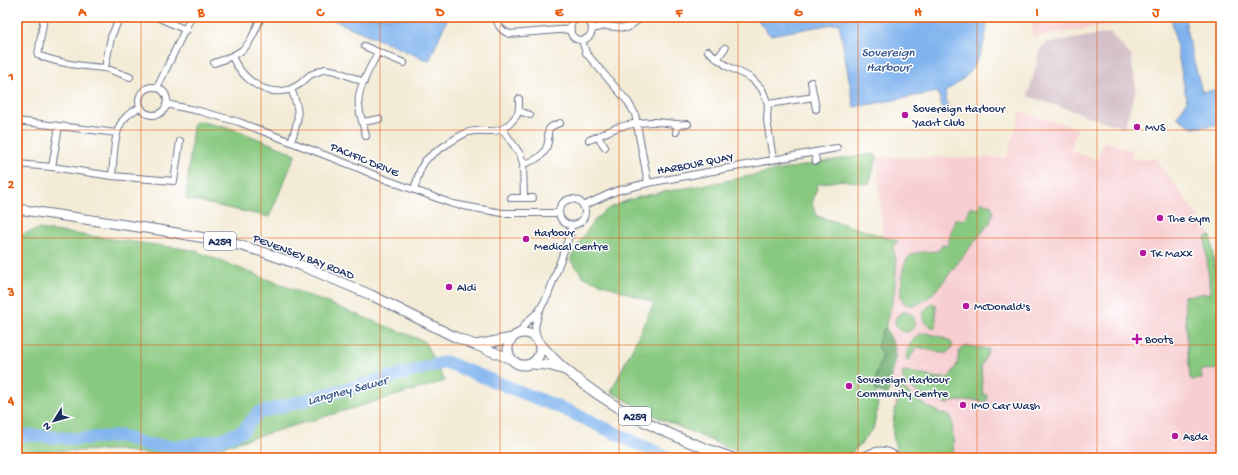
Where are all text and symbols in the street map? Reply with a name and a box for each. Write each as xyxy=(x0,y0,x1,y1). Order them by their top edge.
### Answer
text: A xyxy=(77,6,87,21)
text: B xyxy=(197,6,206,21)
text: C xyxy=(315,6,325,21)
text: D xyxy=(435,6,445,21)
text: E xyxy=(555,6,564,21)
text: F xyxy=(675,6,684,21)
text: G xyxy=(794,6,803,21)
text: H xyxy=(914,6,922,21)
text: I xyxy=(1035,6,1039,21)
text: J xyxy=(1152,6,1161,21)
water label: Sovereign Harbour xyxy=(862,46,915,76)
text: 1 xyxy=(7,70,14,85)
place label: Sovereign Harbour Yacht Club xyxy=(912,103,1007,131)
marker: Sovereign Harbour Yacht Club xyxy=(900,110,910,120)
marker: MVS xyxy=(1132,122,1142,132)
place label: MVS xyxy=(1145,122,1166,136)
street label: PACIFIC DRIVE xyxy=(327,140,401,181)
street label: HARBOUR QUAY xyxy=(656,151,735,179)
text: 2 xyxy=(8,178,15,193)
marker: The Gym xyxy=(1155,213,1165,223)
place label: The Gym xyxy=(1167,213,1211,227)
place label: Harbour Medical Centre xyxy=(534,227,609,255)
road number: A259 xyxy=(204,232,236,250)
street label: PEVENSEY BAY ROAD xyxy=(250,232,356,284)
marker: Harbour Medical Centre xyxy=(521,234,531,244)
marker: TK Maxx xyxy=(1138,248,1148,258)
place label: TK Maxx xyxy=(1150,248,1193,262)
marker: Aldi xyxy=(444,282,454,292)
place label: Aldi xyxy=(457,282,477,296)
text: 3 xyxy=(7,286,15,301)
marker: McDonald's xyxy=(961,301,971,311)
place label: McDonald's xyxy=(974,301,1031,315)
marker: Boots xyxy=(1132,334,1142,344)
place label: Boots xyxy=(1144,334,1173,348)
water label: Langney Sewer xyxy=(306,373,392,409)
place label: Sovereign Harbour Community Centre xyxy=(857,374,951,402)
marker: Sovereign Harbour Community Centre xyxy=(844,381,854,391)
text: 4 xyxy=(7,394,15,409)
marker: IMO Car Wash xyxy=(958,400,968,410)
place label: IMO Car Wash xyxy=(971,400,1041,414)
north arrow xyxy=(34,401,74,441)
road number: A259 xyxy=(619,407,651,425)
text: N xyxy=(41,419,55,432)
marker: Asda xyxy=(1170,431,1180,441)
place label: Asda xyxy=(1183,431,1209,445)

